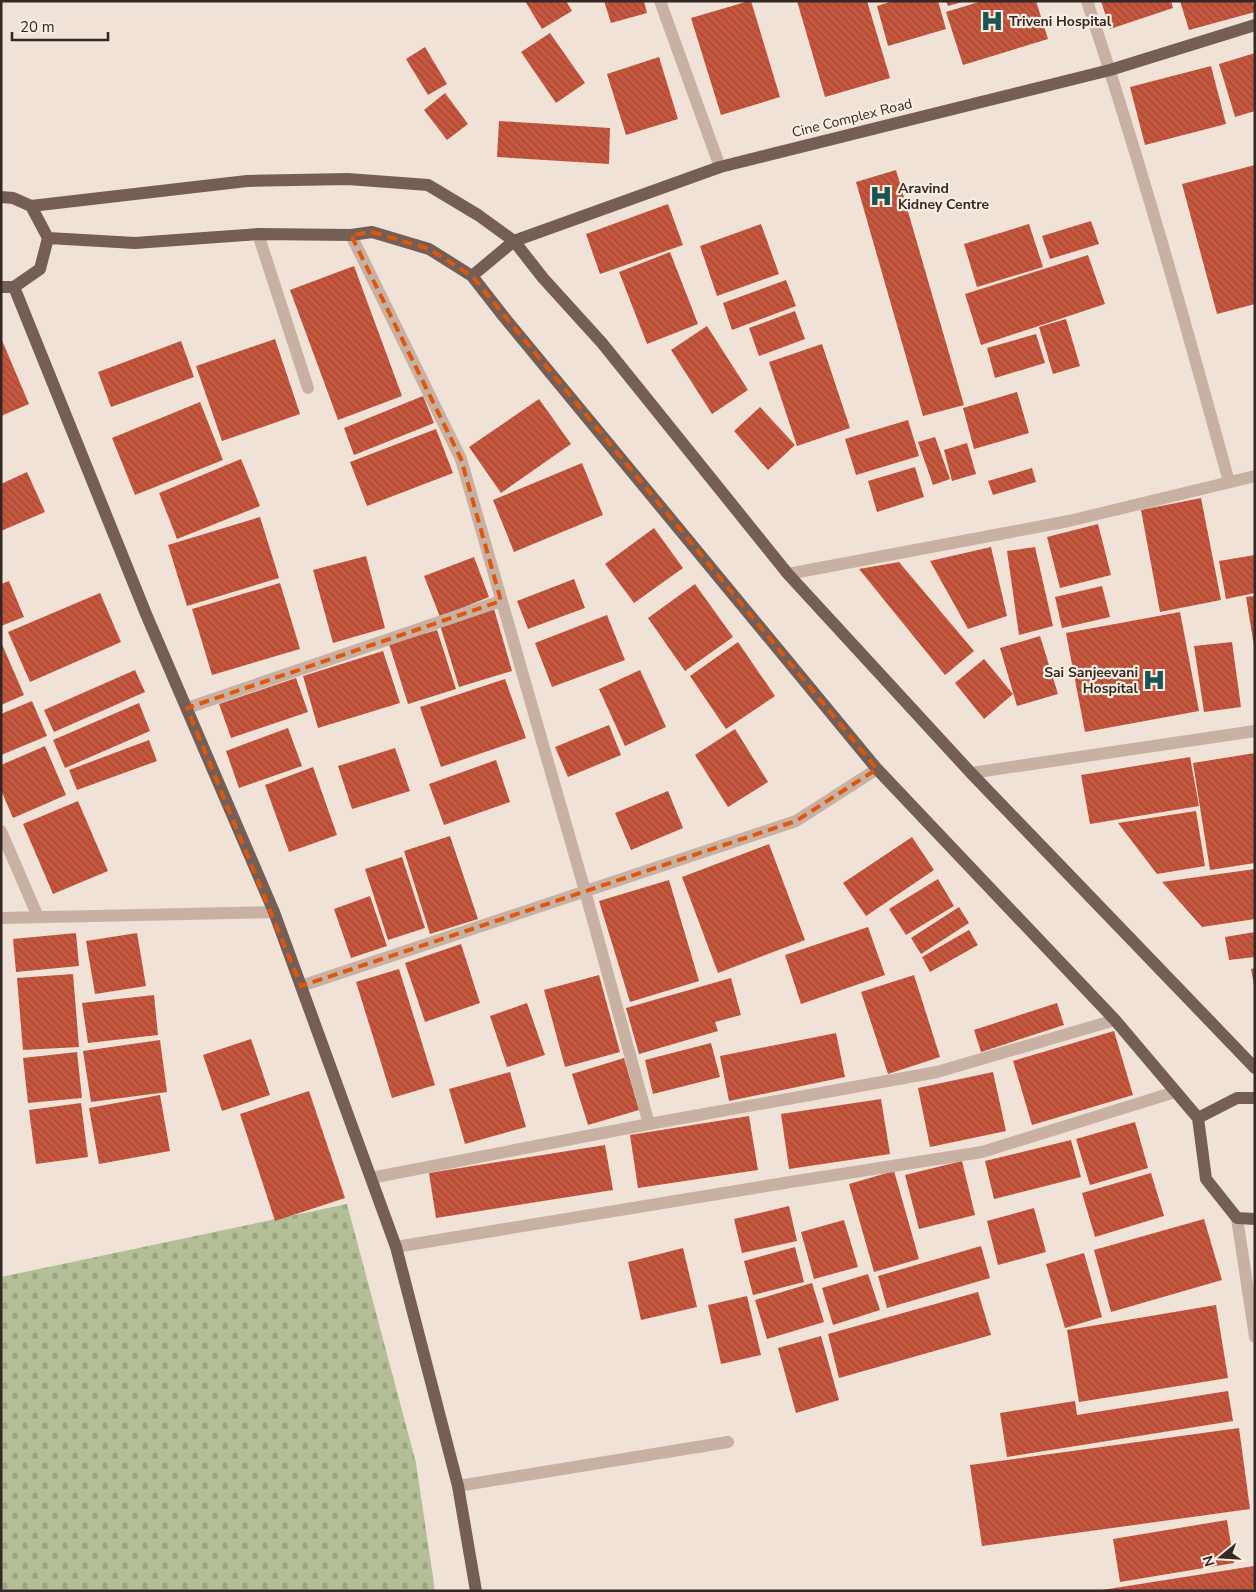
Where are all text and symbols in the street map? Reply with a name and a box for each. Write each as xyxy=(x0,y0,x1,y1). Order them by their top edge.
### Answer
hospital icon: Triveni Hospital xyxy=(979,8,1005,34)
scale bar xyxy=(12,10,109,42)
place label: Triveni Hospital xyxy=(1009,12,1112,31)
text: 20 m xyxy=(20,17,55,37)
street label: Cine Complex Road xyxy=(790,94,914,142)
place label: Aravind Kidney Centre xyxy=(898,179,990,214)
hospital icon: Aravind Kidney Centre xyxy=(868,183,894,209)
place label: Sai Sanjeevani Hospital xyxy=(1044,663,1139,698)
hospital icon: Sai Sanjeevani Hospital xyxy=(1141,667,1167,693)
north arrow xyxy=(1196,1532,1246,1582)
text: N xyxy=(1198,1553,1220,1569)

